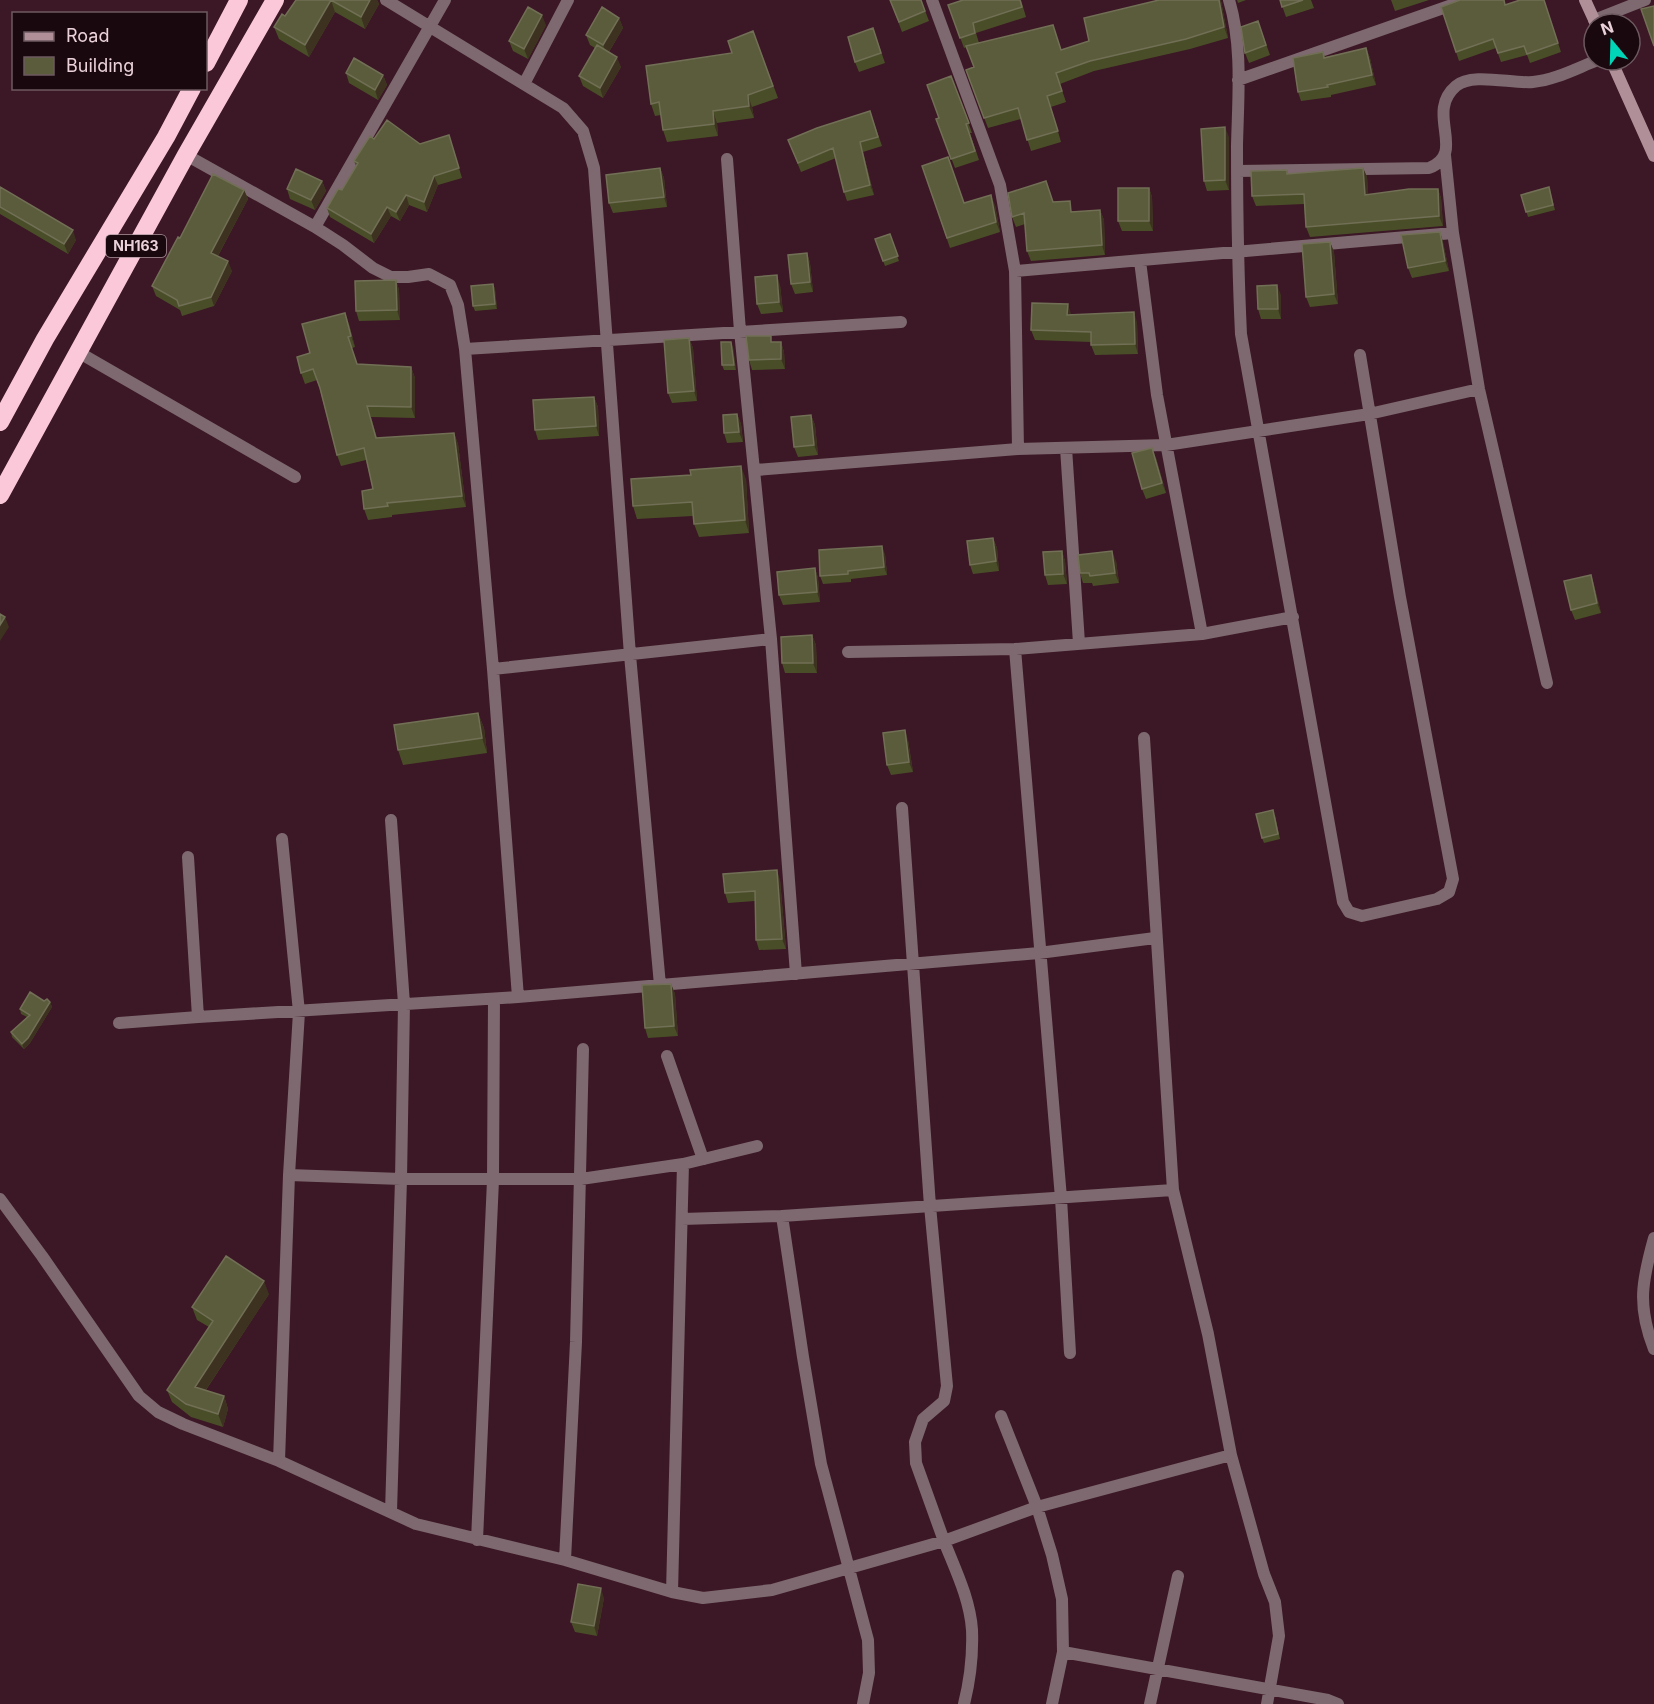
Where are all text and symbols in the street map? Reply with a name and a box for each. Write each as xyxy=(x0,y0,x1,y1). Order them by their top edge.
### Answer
legend xyxy=(12,12,207,90)
north arrow xyxy=(1582,12,1642,72)
text: N xyxy=(1598,16,1616,39)
text: Road xyxy=(66,25,109,46)
text: Building xyxy=(66,55,134,76)
road number: NH163 xyxy=(106,235,166,257)

